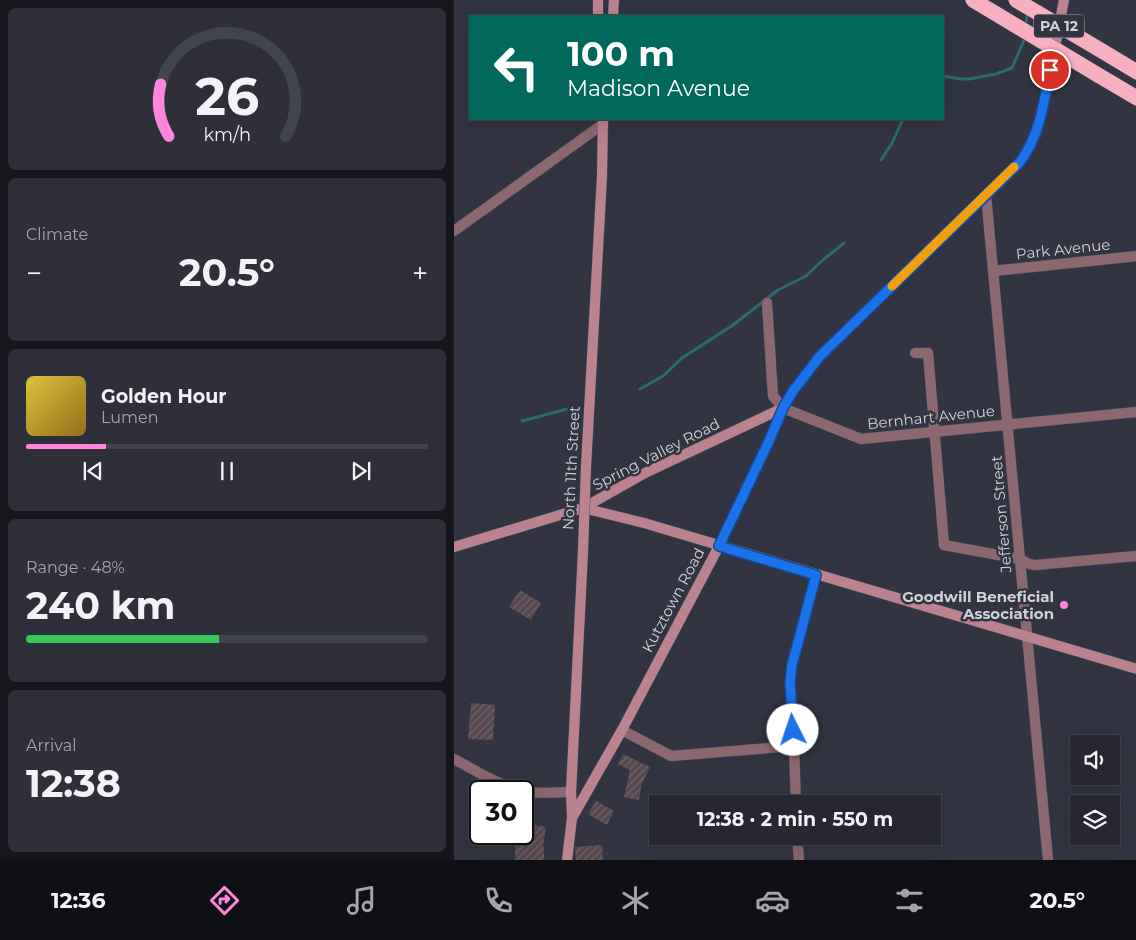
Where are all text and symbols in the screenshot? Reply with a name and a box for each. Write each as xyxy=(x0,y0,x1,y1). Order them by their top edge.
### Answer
road number: PA 12 xyxy=(1034,15,1084,38)
text: 100 m xyxy=(567,32,675,75)
icon: left xyxy=(484,35,549,100)
pin xyxy=(1029,49,1071,91)
icon: arrive xyxy=(1036,56,1064,84)
text: 26 xyxy=(195,65,259,128)
text: Madison Avenue xyxy=(567,75,750,102)
text: km/h xyxy=(203,124,251,145)
text: Climate xyxy=(26,225,88,244)
street label: Park Avenue xyxy=(1015,235,1111,263)
text: 20.5° xyxy=(179,249,275,296)
text: − xyxy=(26,256,42,290)
text: + xyxy=(412,256,428,290)
text: Golden Hour xyxy=(101,385,227,408)
street label: Bernhart Avenue xyxy=(866,401,996,433)
street label: North 11th Street xyxy=(558,405,584,531)
text: Lumen xyxy=(101,408,159,427)
street label: Spring Valley Road xyxy=(589,414,723,494)
street label: Jefferson Street xyxy=(986,454,1016,575)
icon: previous xyxy=(79,457,107,485)
icon: pause xyxy=(213,457,241,485)
icon: next xyxy=(347,457,375,485)
street label: Kutztown Road xyxy=(637,544,709,656)
text: Range · 48% xyxy=(26,558,125,577)
text: 240 km xyxy=(26,582,175,629)
place label: Goodwill Beneficial Association xyxy=(902,587,1054,623)
marker: Goodwill Beneficial Association xyxy=(1058,599,1070,611)
position arrow xyxy=(766,703,818,755)
map controls xyxy=(1070,735,1120,845)
button: sound xyxy=(1070,735,1120,785)
text: Arrival xyxy=(26,736,76,755)
text: 12:38 xyxy=(26,760,121,807)
speed limit sign: 30 xyxy=(469,780,534,845)
button: layers xyxy=(1070,795,1120,845)
text: 12:38 · 2 min · 550 m xyxy=(697,808,893,831)
icon: directions xyxy=(207,883,242,918)
icon: music xyxy=(344,883,379,918)
icon: phone xyxy=(481,883,516,918)
icon: climate xyxy=(618,883,653,918)
icon: car xyxy=(755,883,790,918)
icon: filters xyxy=(892,883,927,918)
text: 12:36 xyxy=(51,887,105,914)
text: 20.5° xyxy=(1029,887,1085,914)

